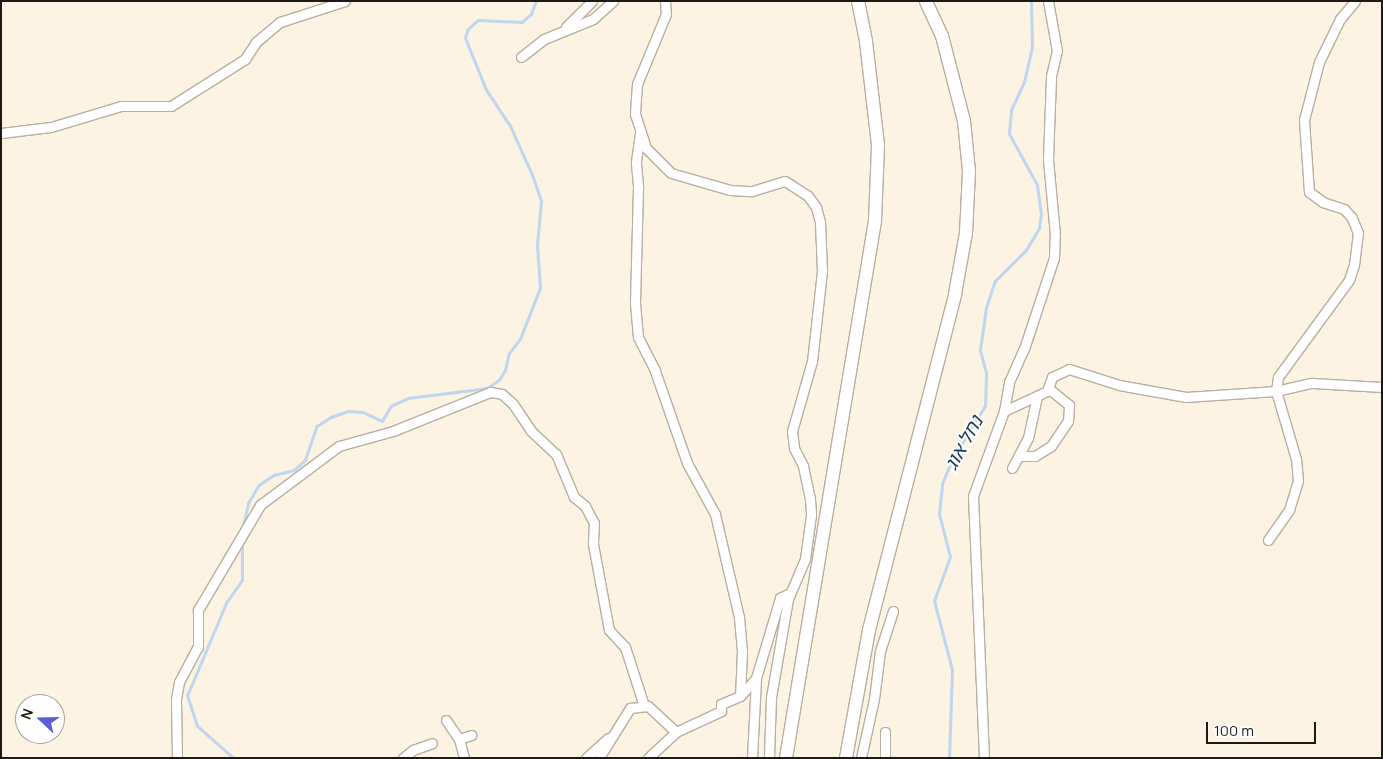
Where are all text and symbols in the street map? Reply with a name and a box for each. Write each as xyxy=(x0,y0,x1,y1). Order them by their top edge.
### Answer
water label: נחל אוג xyxy=(940,412,988,474)
north arrow xyxy=(15,694,65,744)
text: N xyxy=(16,706,37,722)
scale bar xyxy=(1208,712,1318,744)
text: 100 m xyxy=(1214,720,1254,741)

